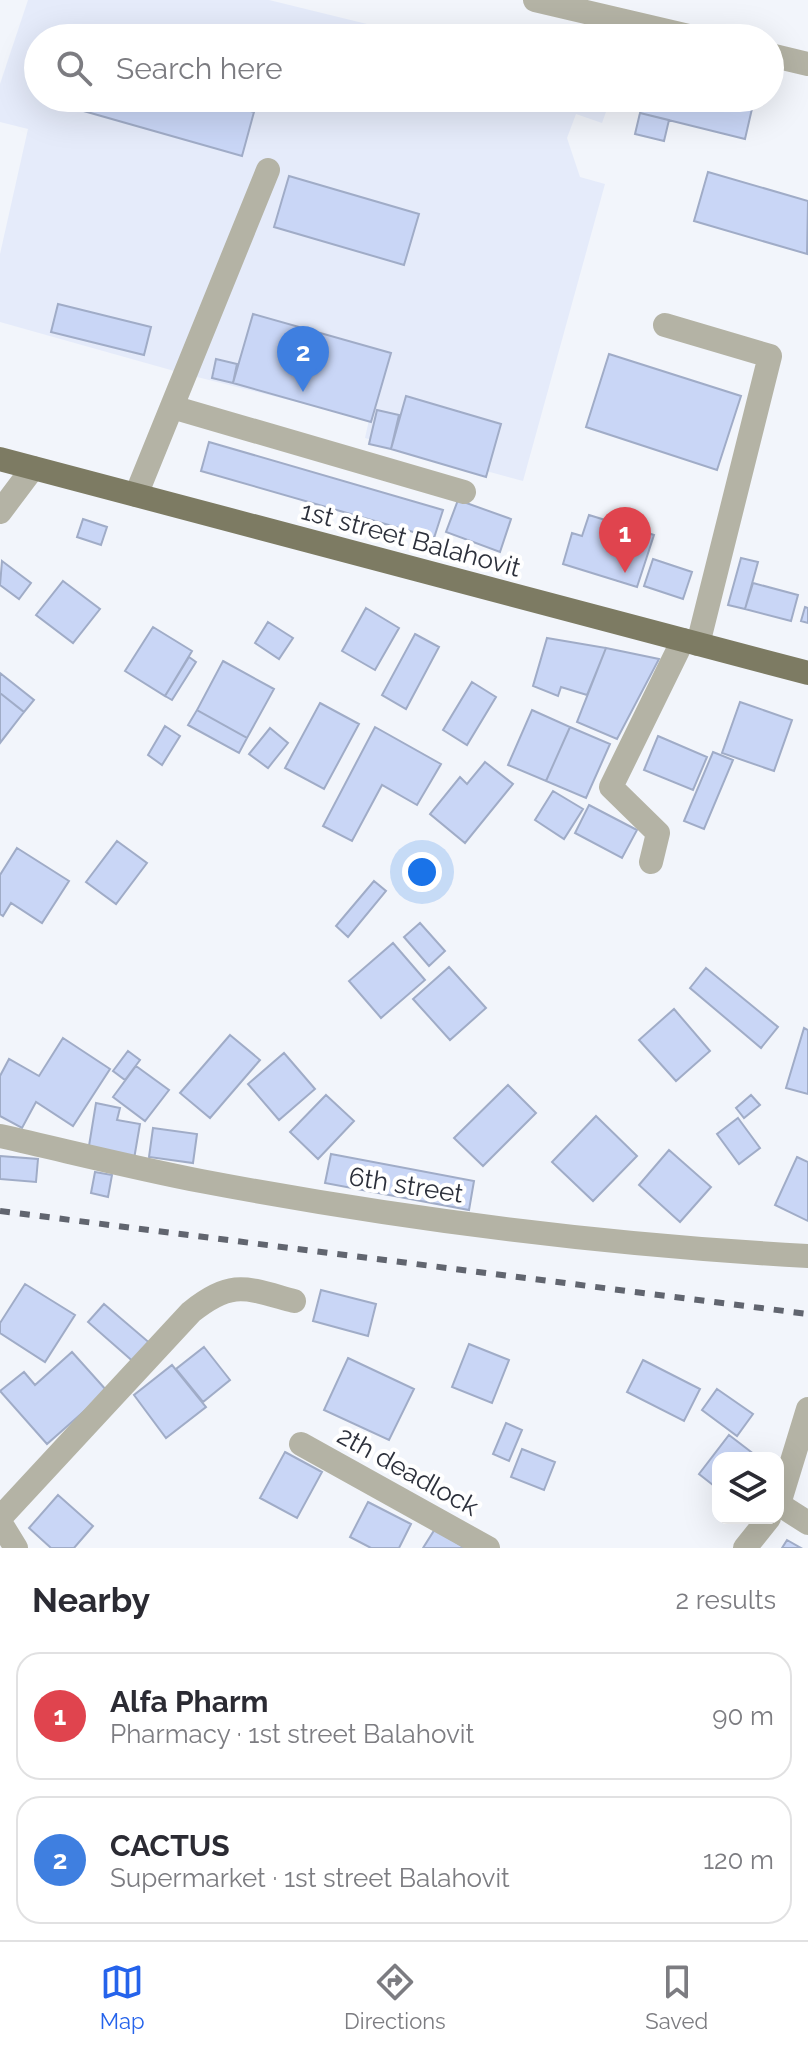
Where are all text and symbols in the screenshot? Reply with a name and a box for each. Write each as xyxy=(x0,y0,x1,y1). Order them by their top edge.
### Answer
search box xyxy=(24,24,784,112)
icon: search xyxy=(52,46,96,90)
text: Search here xyxy=(116,51,283,86)
pin: 2 xyxy=(277,326,329,392)
street label: 1st street Balahovit xyxy=(298,495,524,583)
pin: 1 xyxy=(599,507,651,573)
your location xyxy=(402,852,442,892)
street label: 6th street xyxy=(347,1161,466,1209)
street label: 2th deadlock xyxy=(332,1420,484,1522)
map controls xyxy=(712,1452,784,1524)
button: layers xyxy=(712,1452,784,1524)
text: Nearby xyxy=(32,1580,150,1620)
text: 2 results xyxy=(676,1585,776,1615)
text: Alfa Pharm xyxy=(110,1684,268,1719)
text: 1 xyxy=(54,1701,66,1731)
text: 90 m xyxy=(712,1701,774,1731)
text: Pharmacy · 1st street Balahovit xyxy=(110,1719,474,1749)
text: CACTUS xyxy=(110,1828,230,1863)
text: 2 xyxy=(53,1845,67,1875)
text: 120 m xyxy=(703,1845,774,1875)
text: Supermarket · 1st street Balahovit xyxy=(110,1863,510,1893)
tab: Map xyxy=(100,1960,145,2034)
tab: Directions xyxy=(344,1960,446,2034)
tab: Saved xyxy=(645,1960,708,2034)

